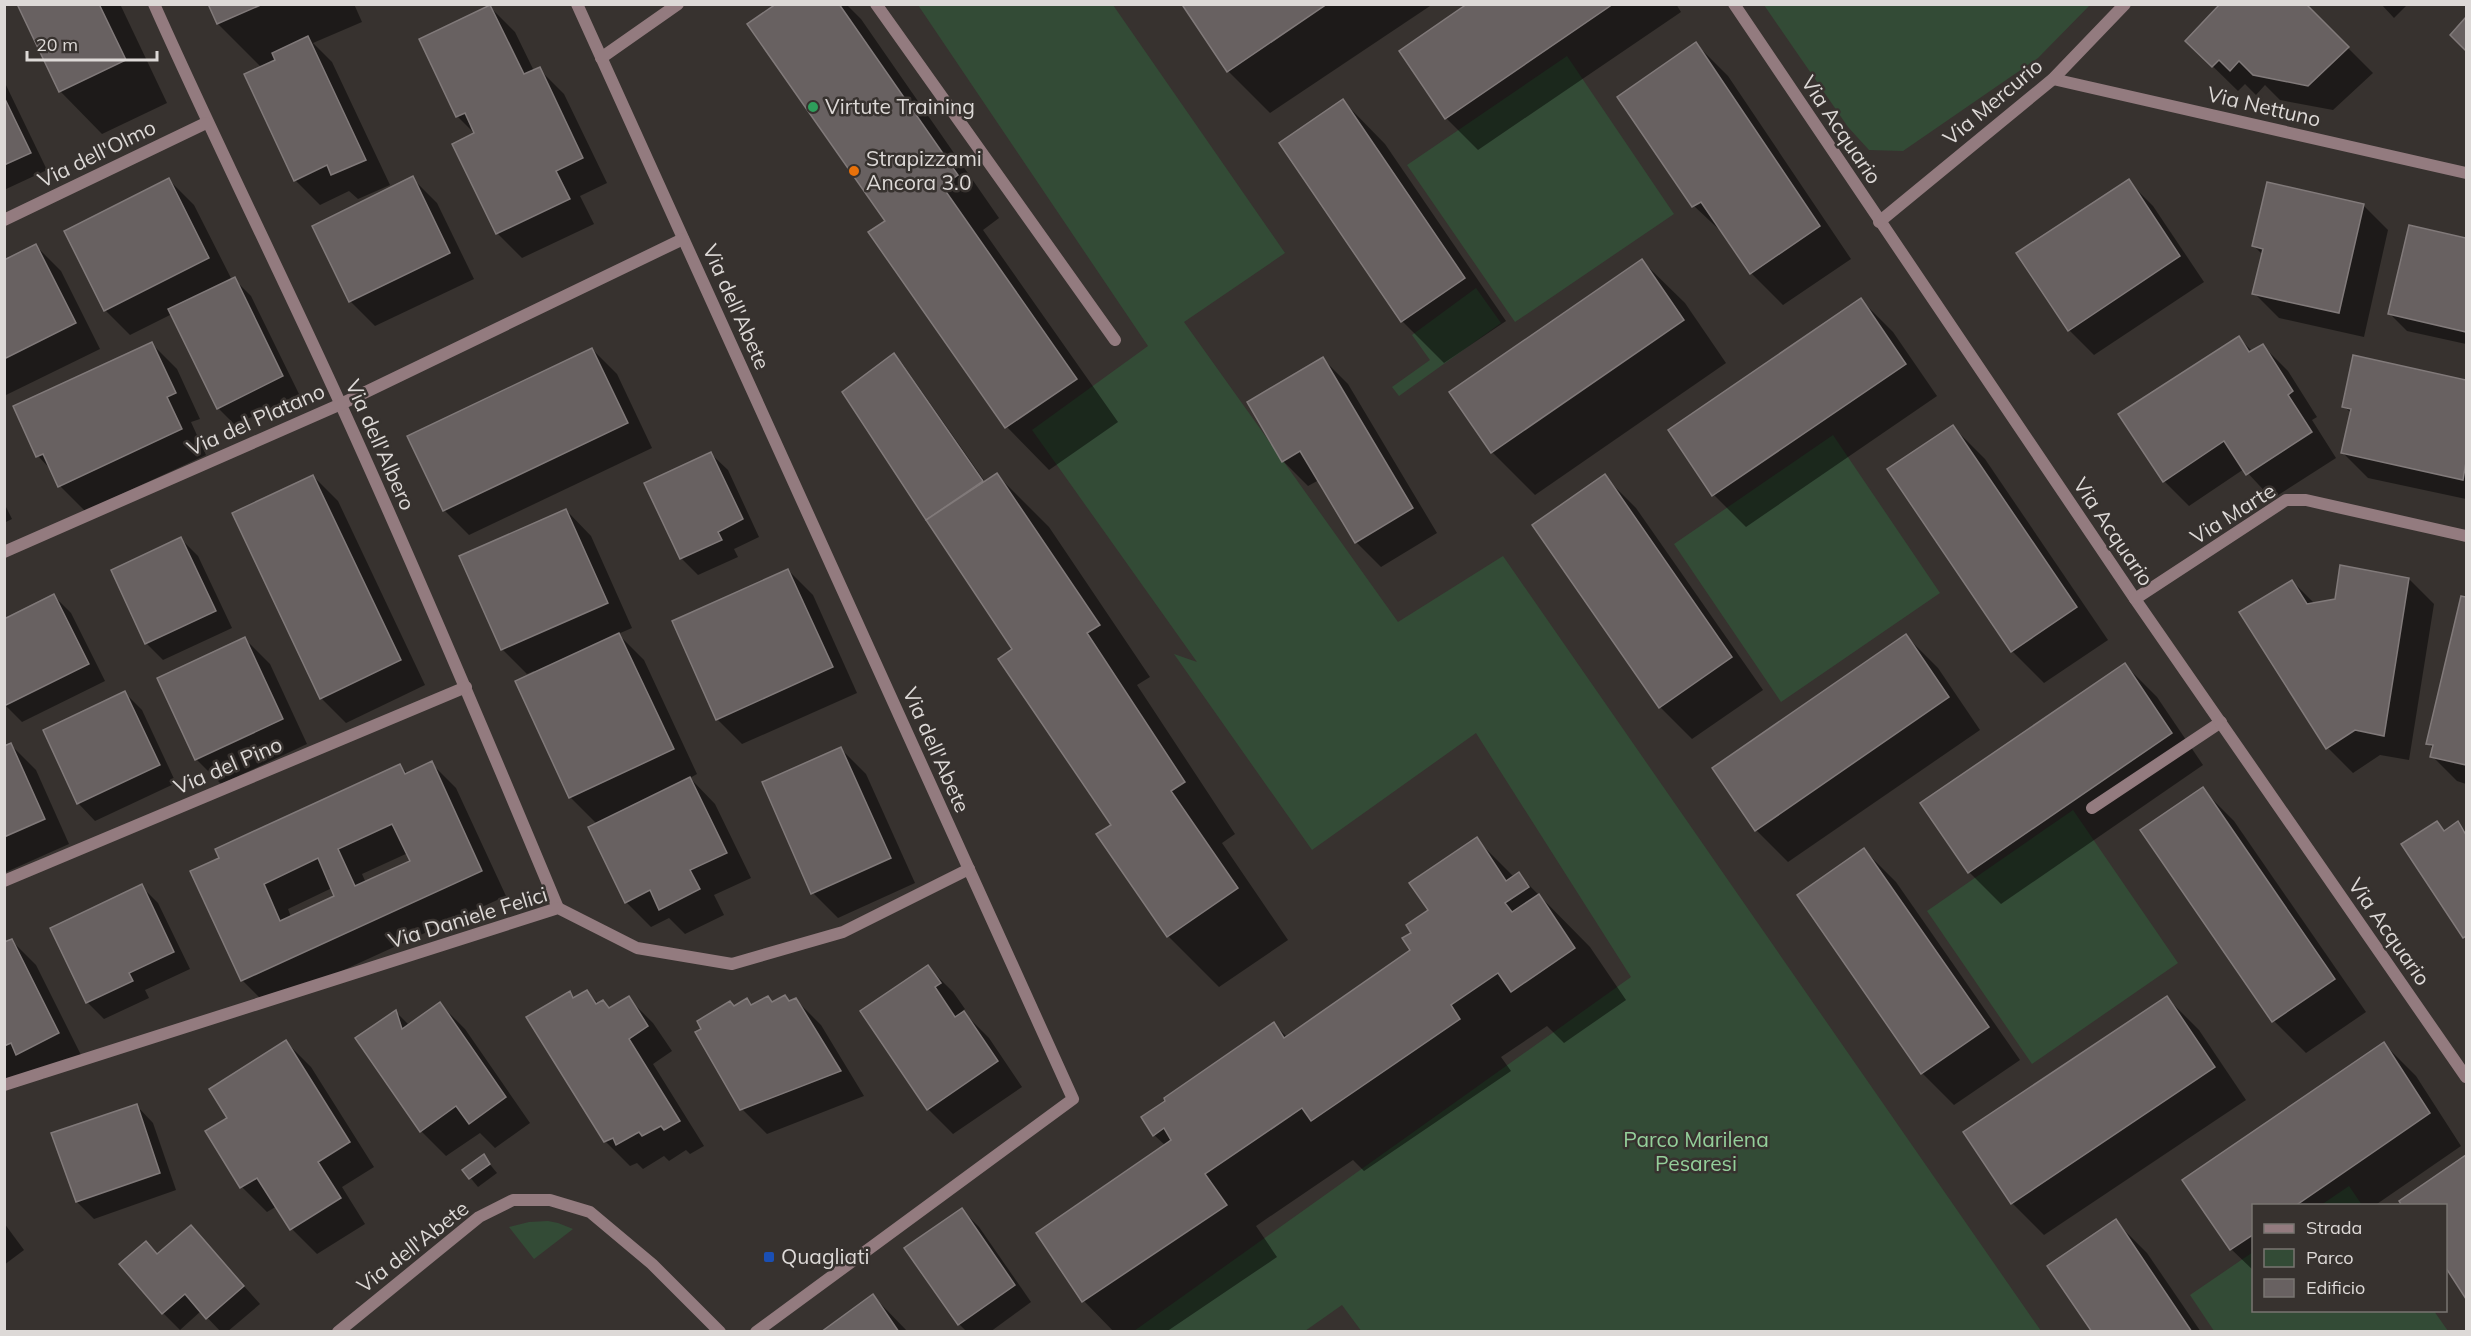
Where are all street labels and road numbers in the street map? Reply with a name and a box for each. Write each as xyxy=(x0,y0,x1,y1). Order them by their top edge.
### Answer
street label: Via Mercurio xyxy=(1937,52,2047,150)
street label: Via Acquario xyxy=(1796,70,1888,189)
street label: Via Nettuno xyxy=(2205,80,2324,132)
street label: Via dell'Olmo xyxy=(33,113,160,193)
street label: Via dell'Abete xyxy=(698,240,776,373)
street label: Via dell'Albero xyxy=(340,375,421,514)
street label: Via del Platano xyxy=(183,377,328,461)
street label: Via Acquario xyxy=(2068,472,2160,591)
street label: Via Marte xyxy=(2185,477,2280,549)
street label: Via dell'Abete xyxy=(898,683,976,816)
street label: Via del Pino xyxy=(170,731,286,800)
street label: Via Acquario xyxy=(2343,873,2436,990)
street label: Via Daniele Felici xyxy=(385,881,550,954)
street label: Via dell'Abete xyxy=(351,1195,473,1298)

